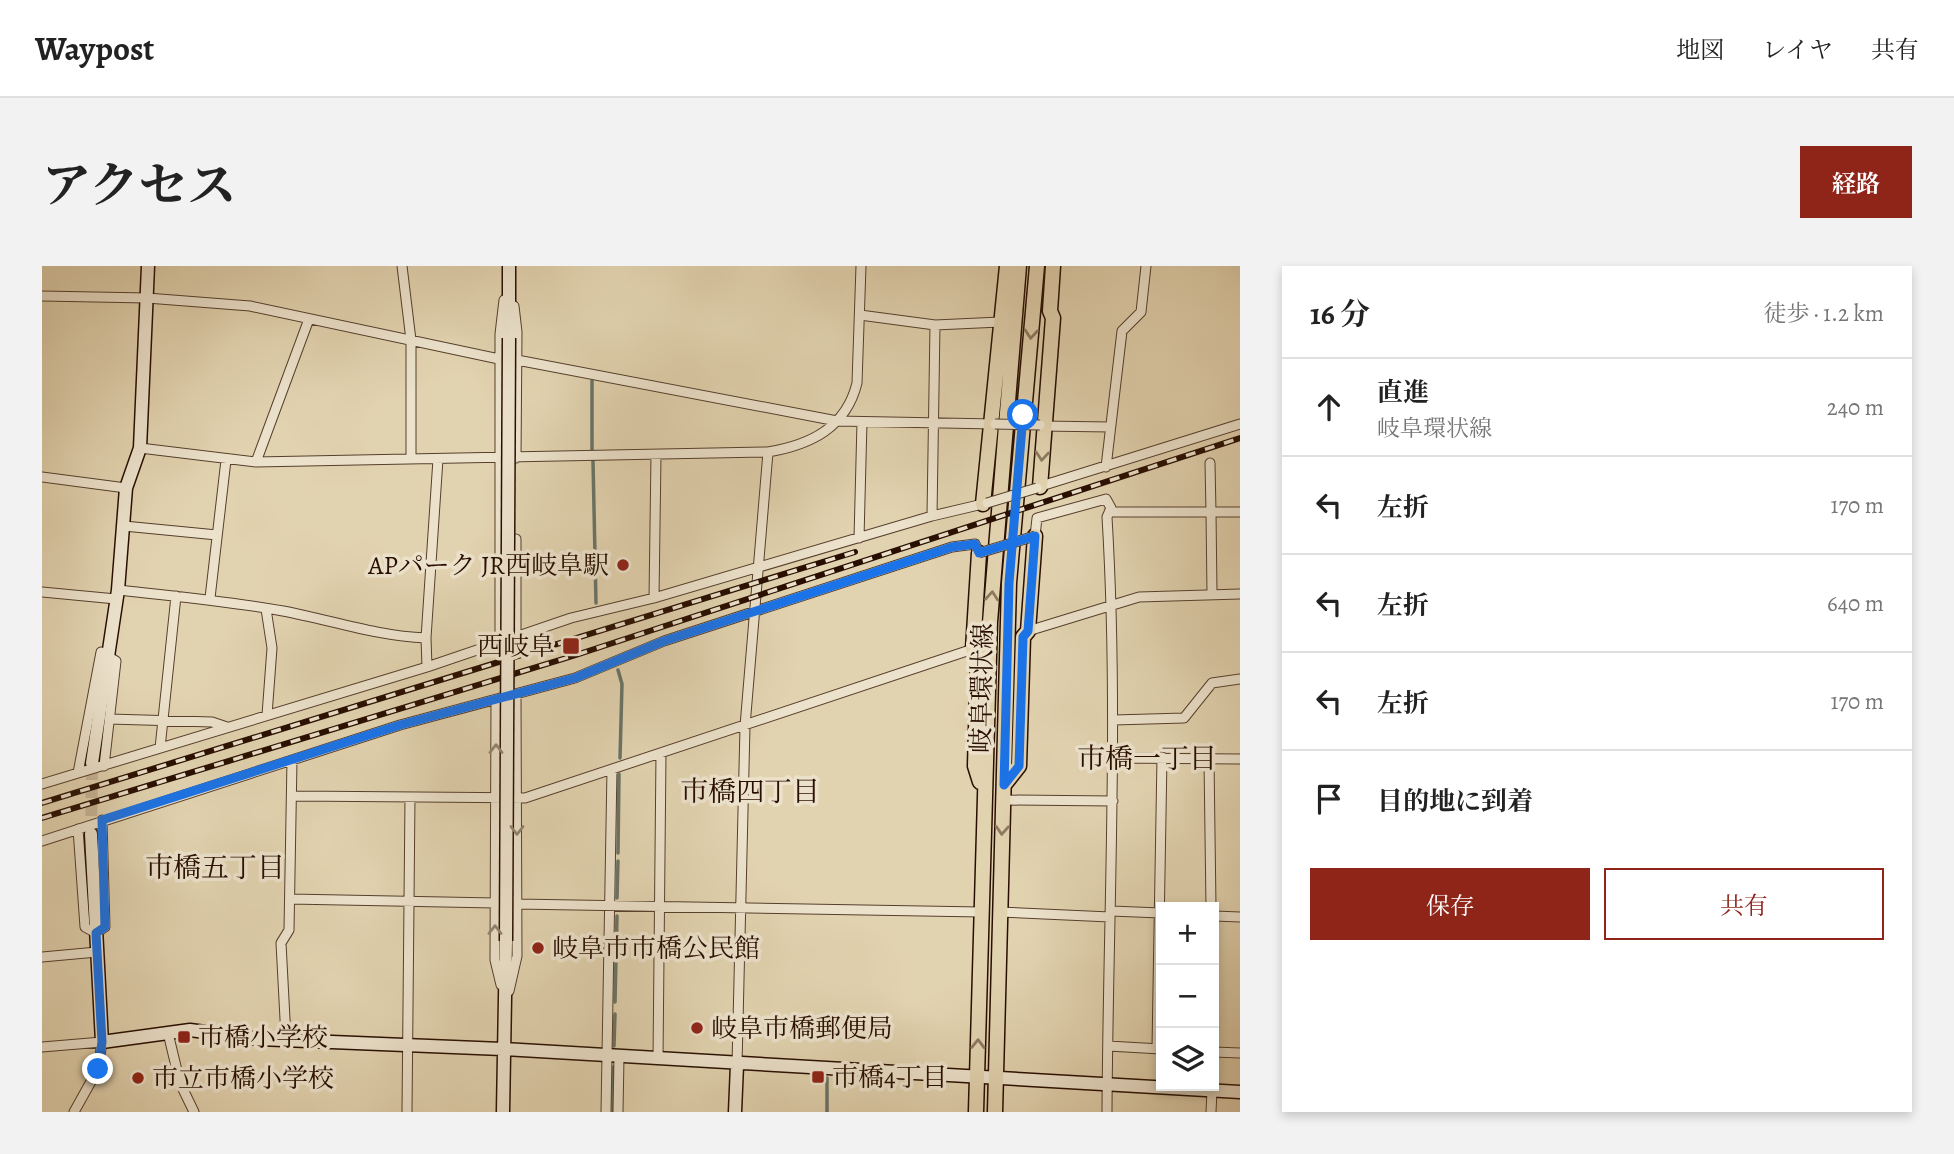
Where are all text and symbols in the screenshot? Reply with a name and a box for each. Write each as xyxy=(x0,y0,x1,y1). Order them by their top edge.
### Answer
text: Waypost xyxy=(35,26,154,71)
text: 地図 xyxy=(1676,34,1724,66)
text: レイヤ xyxy=(1762,34,1833,66)
text: 共有 xyxy=(1871,34,1919,66)
button: 経路 xyxy=(1800,146,1912,218)
text: アクセス xyxy=(42,152,237,219)
text: 16 分 xyxy=(1310,294,1370,334)
text: 徒歩 · 1.2 km xyxy=(1763,298,1884,329)
one-way arrow xyxy=(1023,328,1038,340)
text: 直進 xyxy=(1377,375,1429,410)
icon: ahead xyxy=(1310,388,1348,426)
text: 240 m xyxy=(1827,392,1884,423)
route start xyxy=(1007,399,1038,430)
text: 岐阜環状線 xyxy=(1377,413,1492,444)
one-way arrow xyxy=(1035,451,1050,462)
icon: left xyxy=(1310,486,1348,524)
text: 左折 xyxy=(1377,490,1429,525)
text: 170 m xyxy=(1831,490,1884,521)
place label: APパーク JR西岐阜駅 xyxy=(367,548,609,583)
marker: APパーク JR西岐阜駅 xyxy=(615,557,631,573)
icon: left xyxy=(1310,584,1348,622)
text: 左折 xyxy=(1377,588,1429,623)
text: 640 m xyxy=(1827,588,1884,619)
one-way arrow xyxy=(984,590,999,601)
street label: 岐阜環状線 xyxy=(963,623,1001,753)
place label: 西岐阜 xyxy=(477,629,555,664)
marker: 西岐阜 xyxy=(561,636,581,656)
icon: left xyxy=(1310,682,1348,720)
text: 左折 xyxy=(1377,686,1429,721)
text: 170 m xyxy=(1831,686,1884,717)
district label: 市橋一丁目 xyxy=(1077,740,1217,778)
one-way arrow xyxy=(488,744,504,754)
district label: 市橋四丁目 xyxy=(680,773,820,811)
icon: arrive xyxy=(1310,780,1348,818)
text: 目的地に到着 xyxy=(1377,784,1533,819)
one-way arrow xyxy=(509,825,525,836)
one-way arrow xyxy=(995,825,1010,836)
district label: 市橋五丁目 xyxy=(145,849,285,887)
button: 保存 xyxy=(1310,868,1590,940)
button: 共有 xyxy=(1604,868,1884,940)
map controls xyxy=(1156,902,1219,1091)
button: + xyxy=(1156,902,1219,965)
one-way arrow xyxy=(487,924,503,934)
place label: 岐阜市市橋公民館 xyxy=(552,931,760,966)
marker: 岐阜市市橋公民館 xyxy=(530,940,546,956)
button: − xyxy=(1156,965,1219,1028)
place label: 岐阜市橋郵便局 xyxy=(711,1011,893,1046)
place label: 市橋小学校 xyxy=(198,1020,328,1055)
marker: 岐阜市橋郵便局 xyxy=(689,1020,705,1036)
button: layers xyxy=(1156,1028,1219,1091)
marker: 市橋小学校 xyxy=(176,1029,192,1045)
one-way arrow xyxy=(970,1038,985,1049)
route end xyxy=(82,1053,113,1084)
place label: 市橋4丁目 xyxy=(832,1060,948,1095)
place label: 市立市橋小学校 xyxy=(152,1061,334,1096)
marker: 市橋4丁目 xyxy=(810,1069,826,1085)
marker: 市立市橋小学校 xyxy=(130,1070,146,1086)

